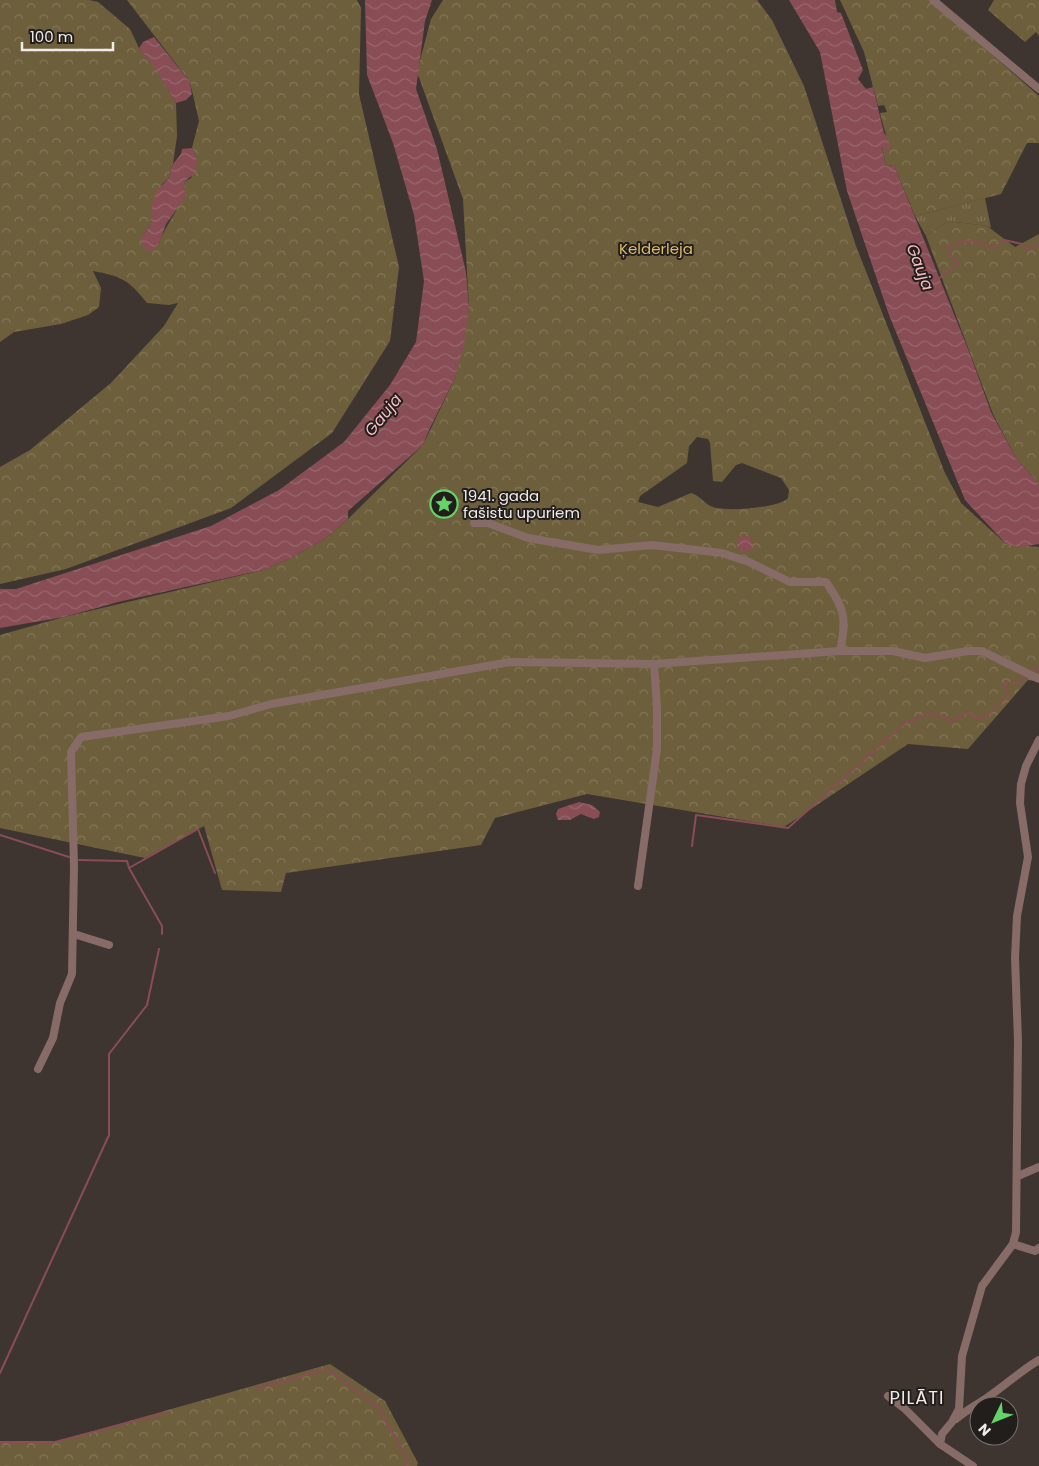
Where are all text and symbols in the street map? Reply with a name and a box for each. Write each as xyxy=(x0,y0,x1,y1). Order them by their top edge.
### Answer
scale bar xyxy=(22,20,114,52)
text: 100 m xyxy=(30,26,73,47)
park label: Ķelderleja xyxy=(619,238,693,259)
water label: Gauja xyxy=(901,240,939,294)
water label: Gauja xyxy=(359,389,407,441)
place label: 1941. gada fašistu upuriem xyxy=(463,485,580,523)
place icon: 1941. gada fašistu upuriem xyxy=(429,489,459,519)
district label: PILĀTI xyxy=(890,1385,944,1410)
north arrow xyxy=(969,1396,1019,1446)
text: N xyxy=(974,1419,995,1441)

